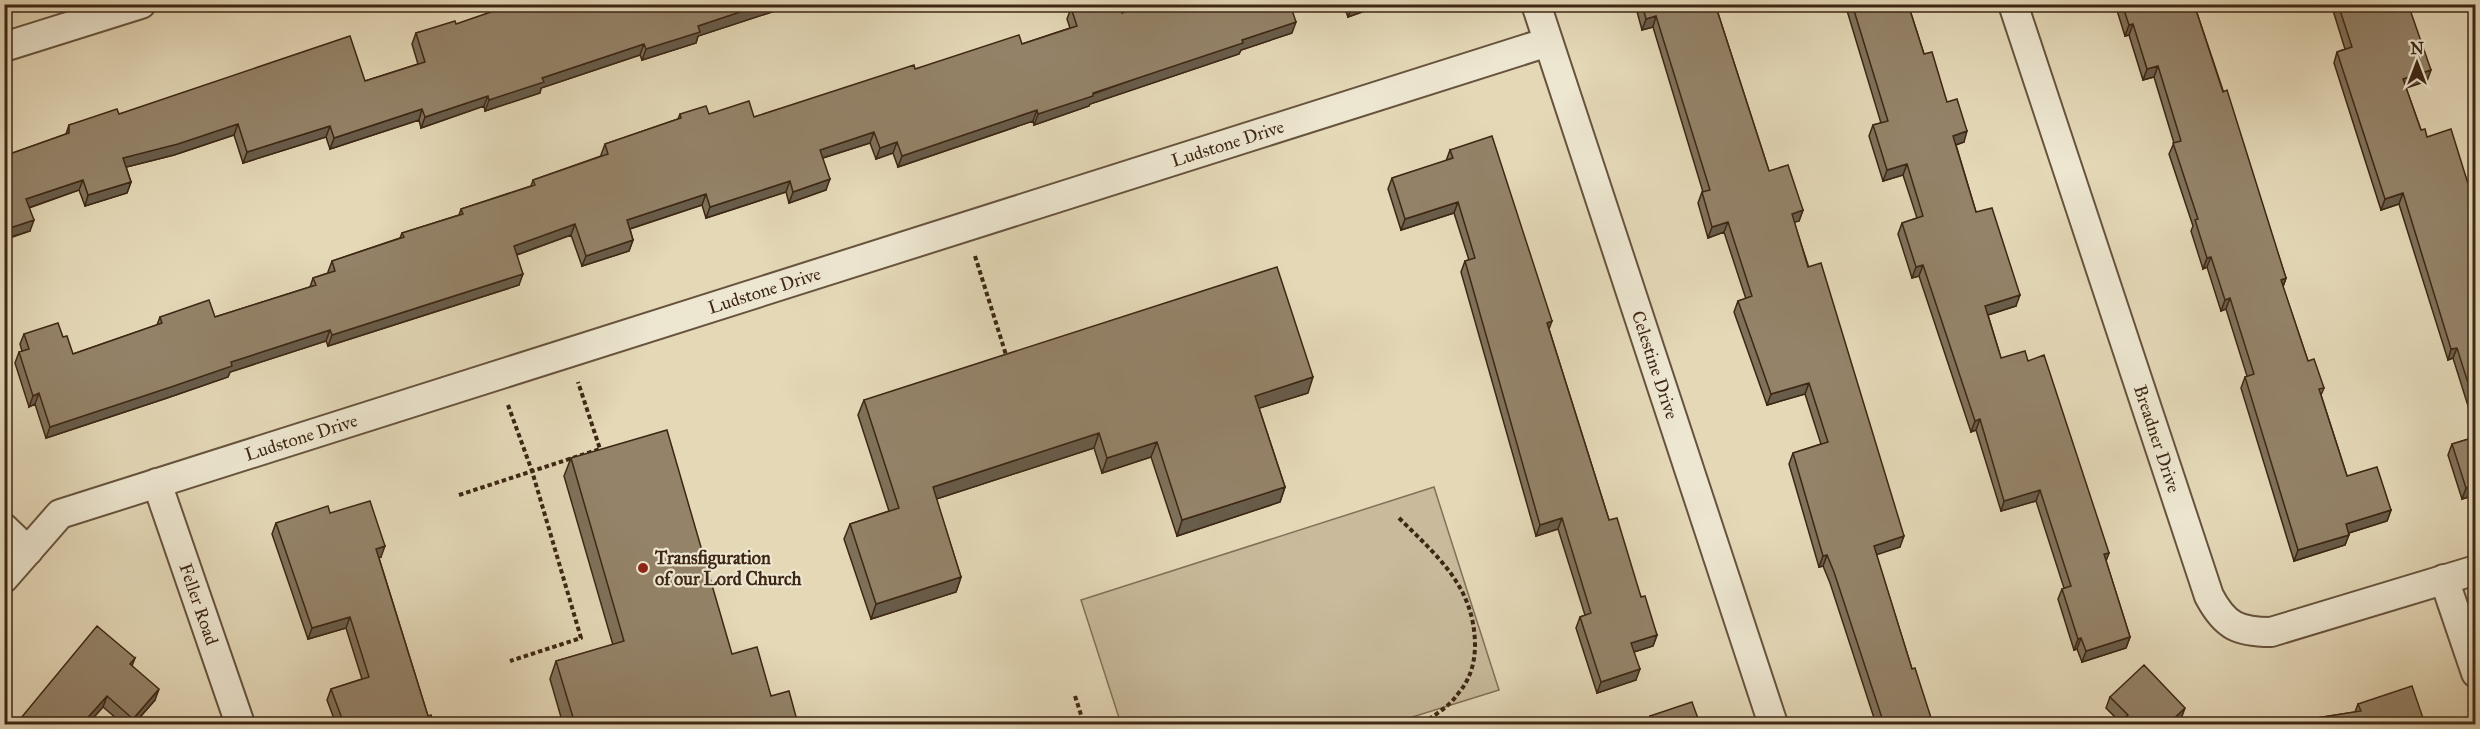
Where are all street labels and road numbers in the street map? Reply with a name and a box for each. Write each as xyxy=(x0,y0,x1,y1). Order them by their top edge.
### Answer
street label: Ludstone Drive xyxy=(1169,115,1287,172)
street label: Ludstone Drive xyxy=(705,262,823,319)
street label: Celestine Drive xyxy=(1627,308,1683,422)
street label: Breadner Drive xyxy=(2129,382,2185,495)
street label: Ludstone Drive xyxy=(242,409,360,466)
street label: Feller Road xyxy=(174,560,223,648)

